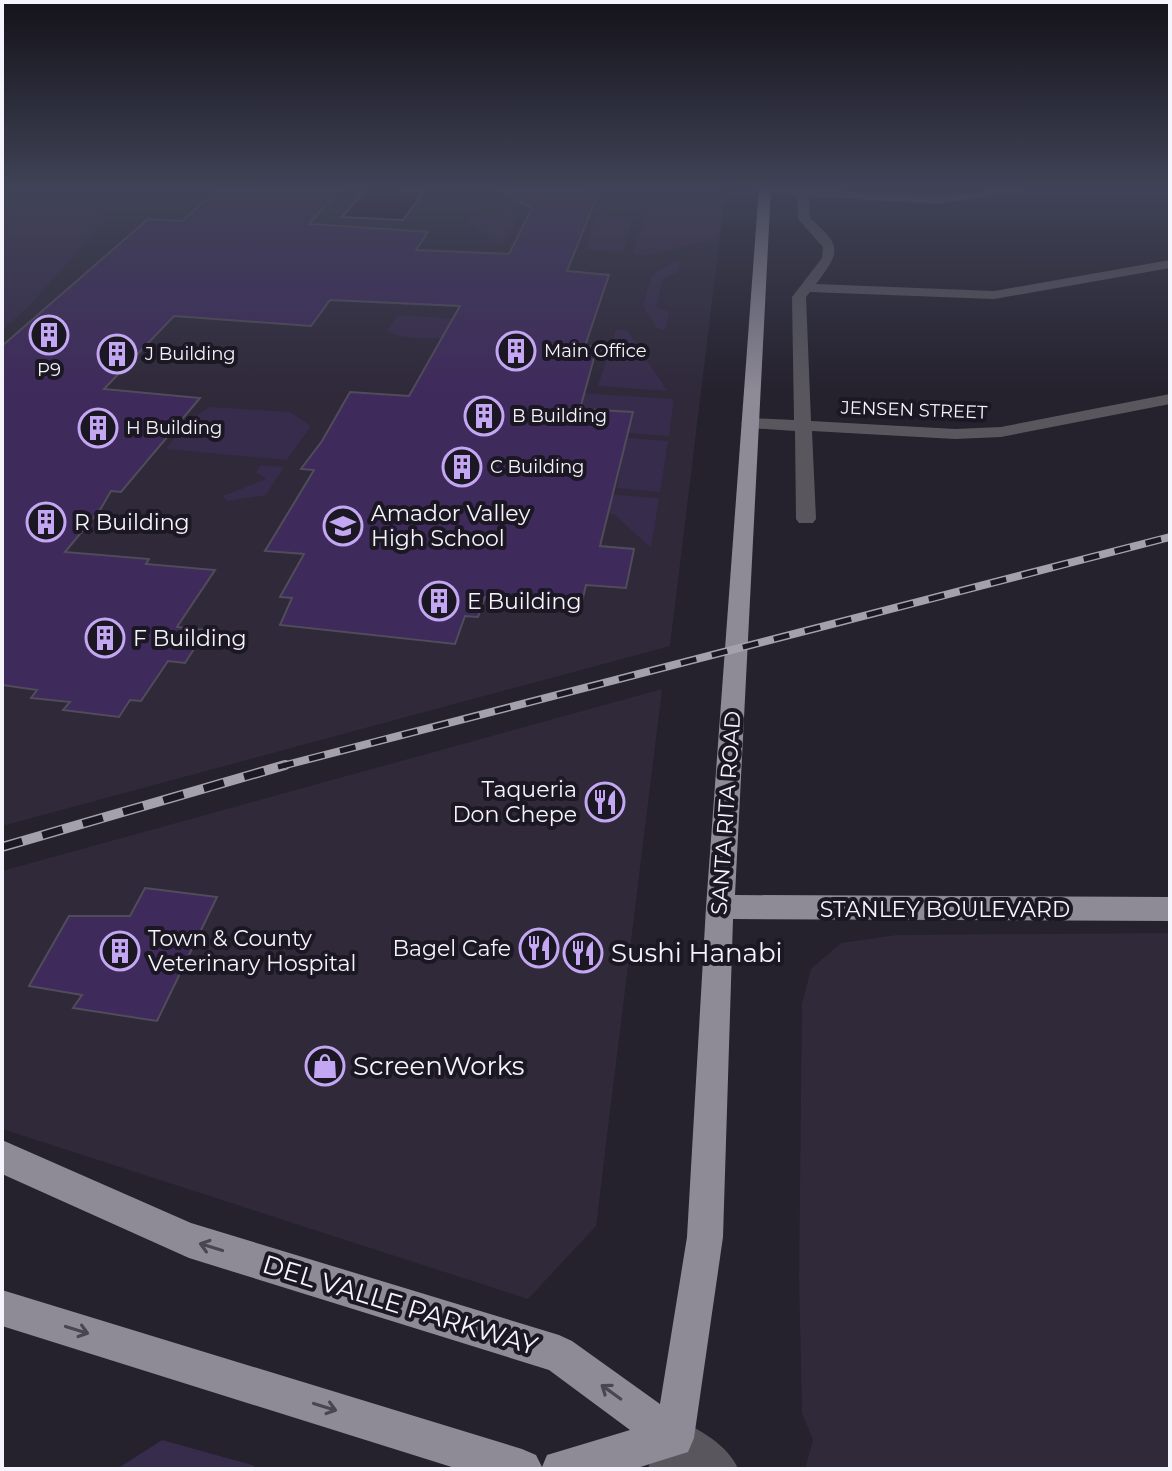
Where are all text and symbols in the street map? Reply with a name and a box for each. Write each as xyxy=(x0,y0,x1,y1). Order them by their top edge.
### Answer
building icon: P9 xyxy=(28,314,70,356)
building icon: Main Office xyxy=(495,330,537,372)
building icon: J Building xyxy=(96,333,138,375)
place label: Main Office xyxy=(544,340,647,362)
place label: J Building xyxy=(144,343,236,365)
place label: P9 xyxy=(37,359,61,381)
building icon: B Building xyxy=(463,395,505,437)
street label: JENSEN STREET xyxy=(839,396,988,424)
place label: B Building xyxy=(512,405,607,427)
building icon: H Building xyxy=(77,407,119,449)
place label: H Building xyxy=(126,417,222,439)
building icon: C Building xyxy=(441,446,483,488)
place label: C Building xyxy=(490,456,584,478)
place label: Amador Valley High School xyxy=(371,500,530,552)
building icon: R Building xyxy=(25,501,67,543)
school or university icon: Amador Valley High School xyxy=(322,505,364,547)
place label: R Building xyxy=(74,509,190,536)
building icon: E Building xyxy=(418,580,460,622)
place label: E Building xyxy=(467,588,581,615)
building icon: F Building xyxy=(84,617,126,659)
place label: F Building xyxy=(133,625,247,652)
street label: SANTA RITA ROAD xyxy=(705,710,747,916)
place label: Taqueria Don Chepe xyxy=(452,776,577,828)
restaurant icon: Taqueria Don Chepe xyxy=(584,781,626,823)
street label: STANLEY BOULEVARD xyxy=(820,896,1070,923)
place label: Town & County Veterinary Hospital xyxy=(148,925,356,977)
restaurant icon: Bagel Cafe xyxy=(518,927,560,969)
building icon: Town & County Veterinary Hospital xyxy=(99,930,141,972)
restaurant icon: Sushi Hanabi xyxy=(562,932,604,974)
place label: Bagel Cafe xyxy=(392,935,511,962)
place label: Sushi Hanabi xyxy=(611,937,783,969)
shop icon: ScreenWorks xyxy=(304,1045,346,1087)
place label: ScreenWorks xyxy=(353,1050,525,1082)
one-way arrow xyxy=(199,1239,225,1254)
street label: DEL VALLE PARKWAY xyxy=(259,1248,542,1362)
one-way arrow xyxy=(63,1323,89,1338)
one-way arrow xyxy=(601,1383,622,1400)
one-way arrow xyxy=(312,1401,337,1415)

